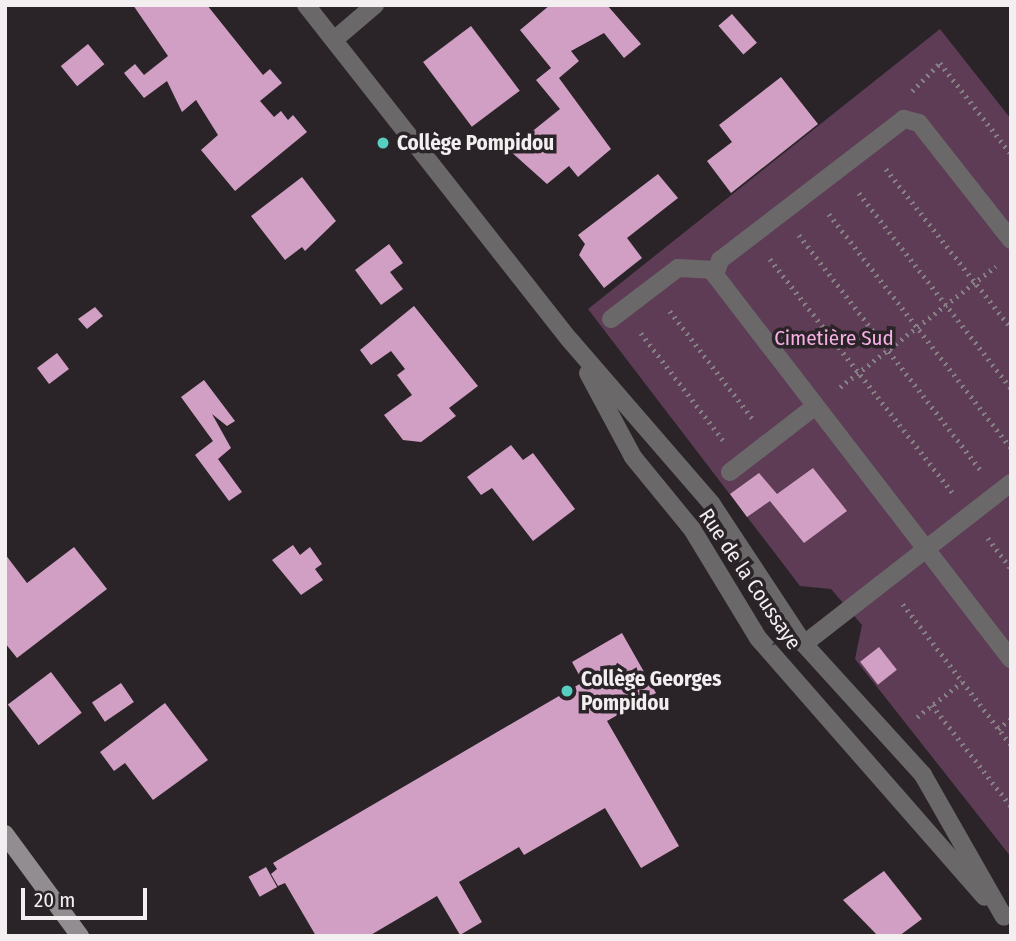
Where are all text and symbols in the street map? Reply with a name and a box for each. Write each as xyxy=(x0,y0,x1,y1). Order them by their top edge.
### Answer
place label: Collège Pompidou xyxy=(397,130,554,156)
marker: Collège Pompidou xyxy=(375,135,391,151)
park label: Cimetière Sud xyxy=(774,325,894,351)
street label: Rue de la Coussaye xyxy=(694,504,806,654)
place label: Collège Georges Pompidou xyxy=(581,666,721,716)
marker: Collège Georges Pompidou xyxy=(559,683,575,699)
scale bar xyxy=(24,874,150,918)
text: 20 m xyxy=(34,887,75,913)

